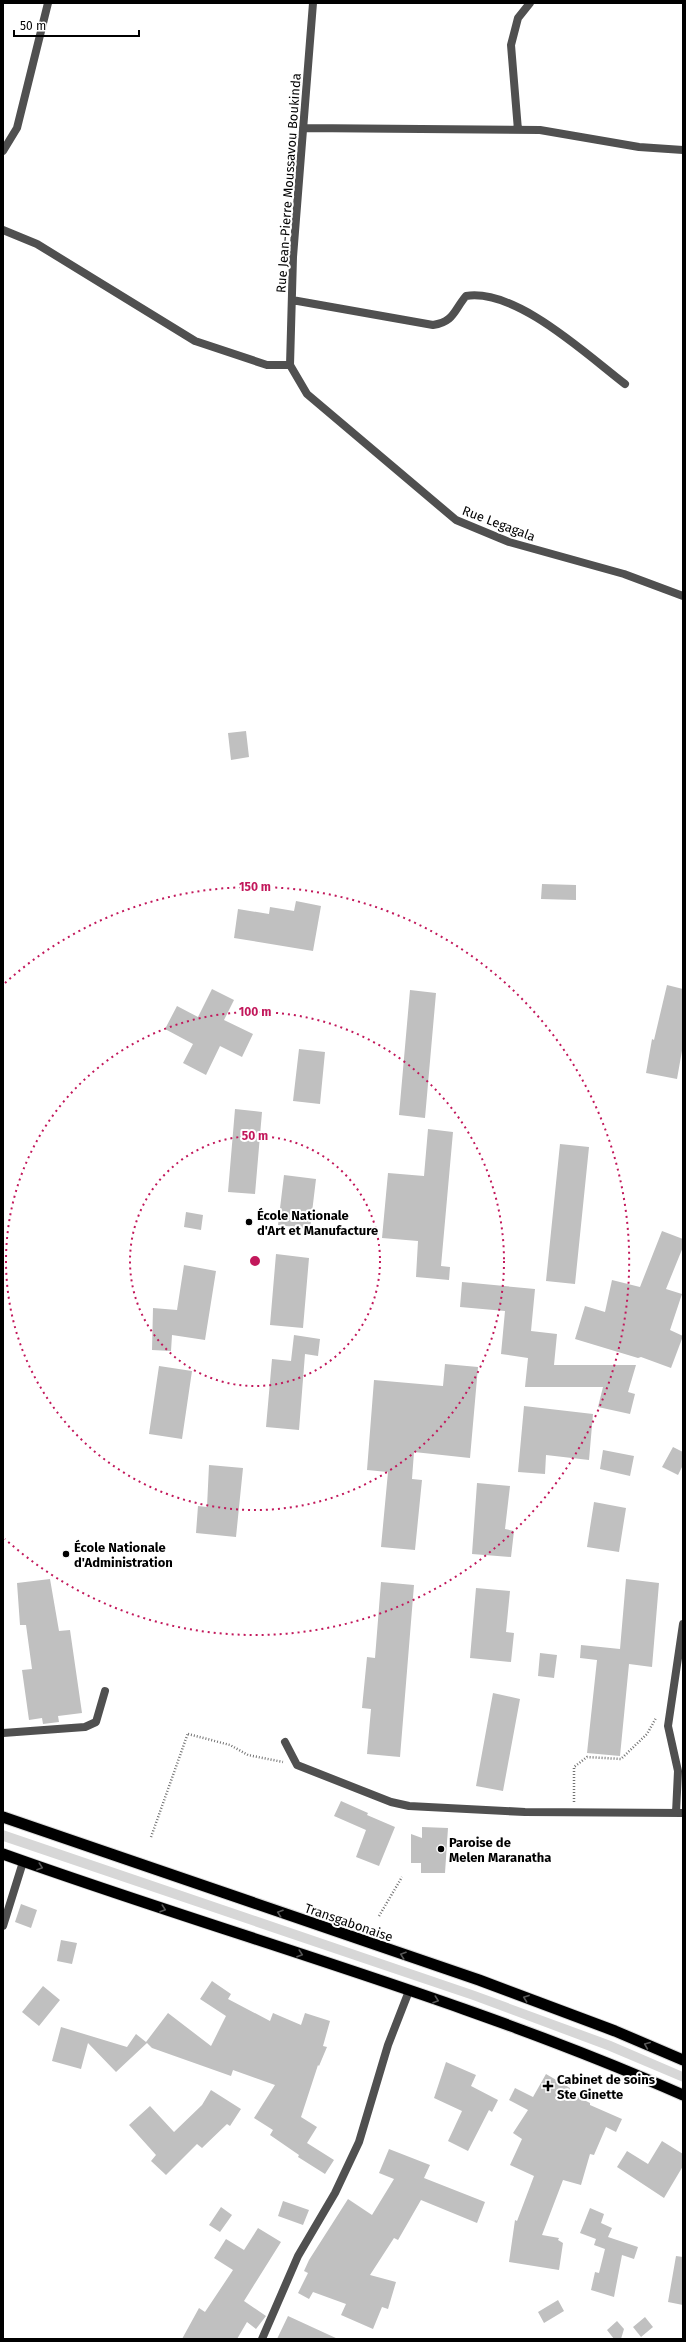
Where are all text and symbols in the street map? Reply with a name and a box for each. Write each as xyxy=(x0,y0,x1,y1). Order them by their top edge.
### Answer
scale bar xyxy=(14,12,139,38)
text: 50 m xyxy=(20,19,46,33)
street label: Rue Jean-Pierre Moussavou Boukinda xyxy=(273,73,304,293)
street label: Rue Legagala xyxy=(460,503,537,544)
text: 150 m xyxy=(239,880,271,894)
text: 100 m xyxy=(239,1005,271,1019)
text: 50 m xyxy=(242,1129,268,1143)
place label: École Nationale d'Art et Manufacture xyxy=(257,1207,378,1238)
marker: École Nationale d'Art et Manufacture xyxy=(244,1217,254,1227)
centre of rings xyxy=(248,1254,262,1268)
place label: École Nationale d'Administration xyxy=(74,1539,173,1570)
marker: École Nationale d'Administration xyxy=(61,1549,71,1559)
place label: Paroise de Melen Maranatha xyxy=(449,1835,551,1865)
marker: Paroise de Melen Maranatha xyxy=(436,1844,446,1854)
one-way arrow xyxy=(36,1863,43,1871)
street label: Transgabonaise xyxy=(303,1900,395,1945)
one-way arrow xyxy=(159,1904,166,1912)
one-way arrow xyxy=(277,1909,284,1918)
one-way arrow xyxy=(296,1950,303,1958)
one-way arrow xyxy=(400,1951,407,1959)
one-way arrow xyxy=(523,1994,530,2002)
one-way arrow xyxy=(432,1996,439,2004)
one-way arrow xyxy=(644,2041,651,2049)
place label: Cabinet de soins Ste Ginette xyxy=(557,2072,656,2102)
marker: Cabinet de soins Ste Ginette xyxy=(542,2080,554,2092)

